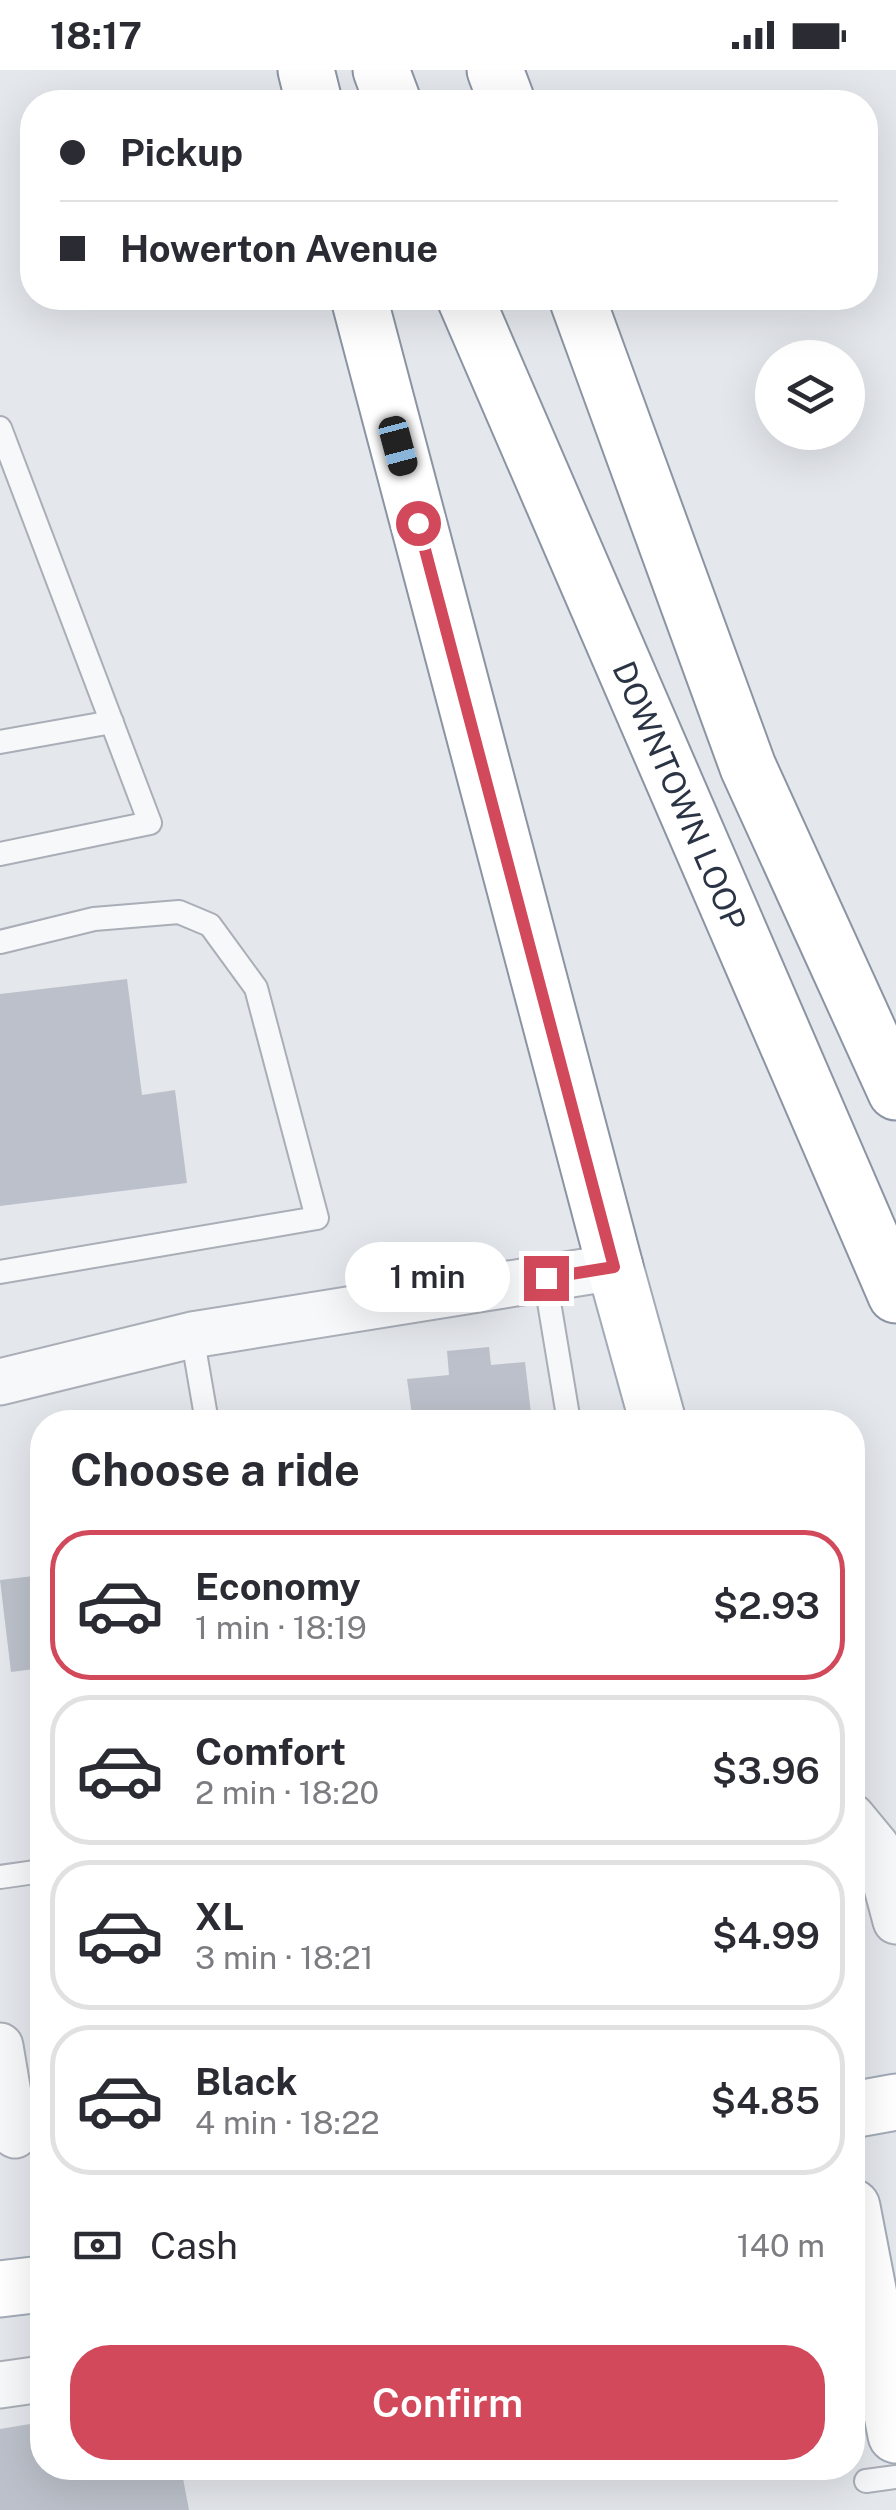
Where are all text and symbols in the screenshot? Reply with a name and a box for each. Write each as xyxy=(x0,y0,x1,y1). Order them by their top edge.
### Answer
text: 18:17 xyxy=(50,13,142,58)
text: Pickup xyxy=(120,130,243,175)
text: Howerton Avenue xyxy=(120,226,438,271)
map controls xyxy=(755,340,865,450)
button: layers xyxy=(755,340,865,450)
car xyxy=(376,413,420,479)
route start xyxy=(396,501,441,546)
street label: DOWNTOWN LOOP xyxy=(606,655,754,936)
callout: 1 min xyxy=(346,1243,511,1313)
route end xyxy=(524,1256,569,1301)
text: 1 min xyxy=(389,1258,466,1295)
text: Choose a ride xyxy=(70,1443,360,1496)
icon: car xyxy=(75,1560,165,1650)
text: Economy xyxy=(195,1564,361,1609)
text: $2.93 xyxy=(713,1583,820,1628)
text: 1 min · 18:19 xyxy=(195,1609,367,1646)
icon: car xyxy=(75,1725,165,1815)
text: Comfort xyxy=(195,1729,346,1774)
text: $3.96 xyxy=(712,1748,820,1793)
text: 2 min · 18:20 xyxy=(195,1774,379,1811)
icon: car xyxy=(75,1890,165,1980)
text: XL xyxy=(195,1894,244,1939)
text: $4.99 xyxy=(712,1913,820,1958)
text: 3 min · 18:21 xyxy=(195,1939,374,1976)
icon: car xyxy=(75,2055,165,2145)
text: Black xyxy=(195,2059,298,2104)
text: $4.85 xyxy=(710,2078,820,2123)
text: 4 min · 18:22 xyxy=(195,2104,380,2141)
icon: cash xyxy=(70,2218,125,2273)
text: Cash xyxy=(150,2223,238,2268)
text: 140 m xyxy=(737,2227,825,2264)
button: Confirm xyxy=(70,2345,825,2460)

